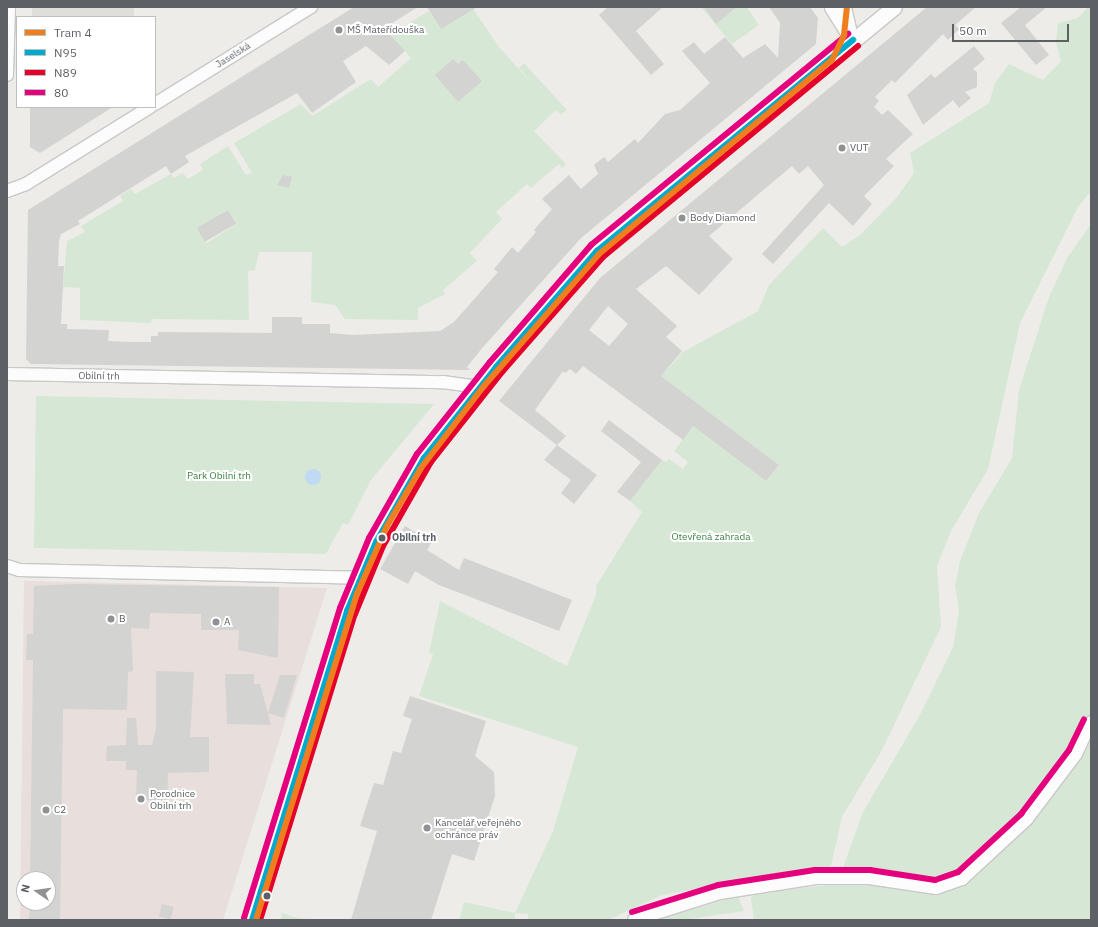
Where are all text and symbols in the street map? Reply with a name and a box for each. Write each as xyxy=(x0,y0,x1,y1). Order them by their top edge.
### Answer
legend xyxy=(16,16,156,108)
scale bar xyxy=(954,16,1071,42)
text: 50 m xyxy=(959,23,987,38)
place label: MŠ Mateřídouška xyxy=(347,24,424,36)
text: Tram 4 xyxy=(54,25,92,40)
marker: MŠ Mateřídouška xyxy=(334,25,344,35)
street label: Jaselská xyxy=(213,40,253,70)
text: N95 xyxy=(54,45,77,60)
text: N89 xyxy=(54,65,77,80)
text: 80 xyxy=(54,85,68,100)
place label: VUT xyxy=(850,142,869,154)
marker: VUT xyxy=(837,143,847,153)
place label: Body Diamond xyxy=(690,212,756,224)
marker: Body Diamond xyxy=(677,213,687,223)
street label: Obilní trh xyxy=(78,370,120,382)
park label: Park Obilní trh xyxy=(187,470,251,482)
marker: Obilní trh xyxy=(375,531,389,545)
park label: Otevřená zahrada xyxy=(671,531,751,543)
place label: Obilní trh xyxy=(392,532,436,544)
place label: B xyxy=(119,613,126,625)
marker: B xyxy=(106,614,116,624)
place label: A xyxy=(224,616,230,628)
marker: A xyxy=(211,617,221,627)
place label: Porodnice Obilní trh xyxy=(150,787,195,810)
marker: Porodnice Obilní trh xyxy=(135,793,147,805)
place label: C2 xyxy=(54,804,66,816)
marker: C2 xyxy=(41,805,51,815)
place label: Kancelář veřejného ochránce práv xyxy=(435,816,521,840)
marker: Kancelář veřejného ochránce práv xyxy=(422,823,432,833)
north arrow xyxy=(16,871,56,911)
text: N xyxy=(18,883,33,894)
unlabelled marker xyxy=(262,891,272,901)

